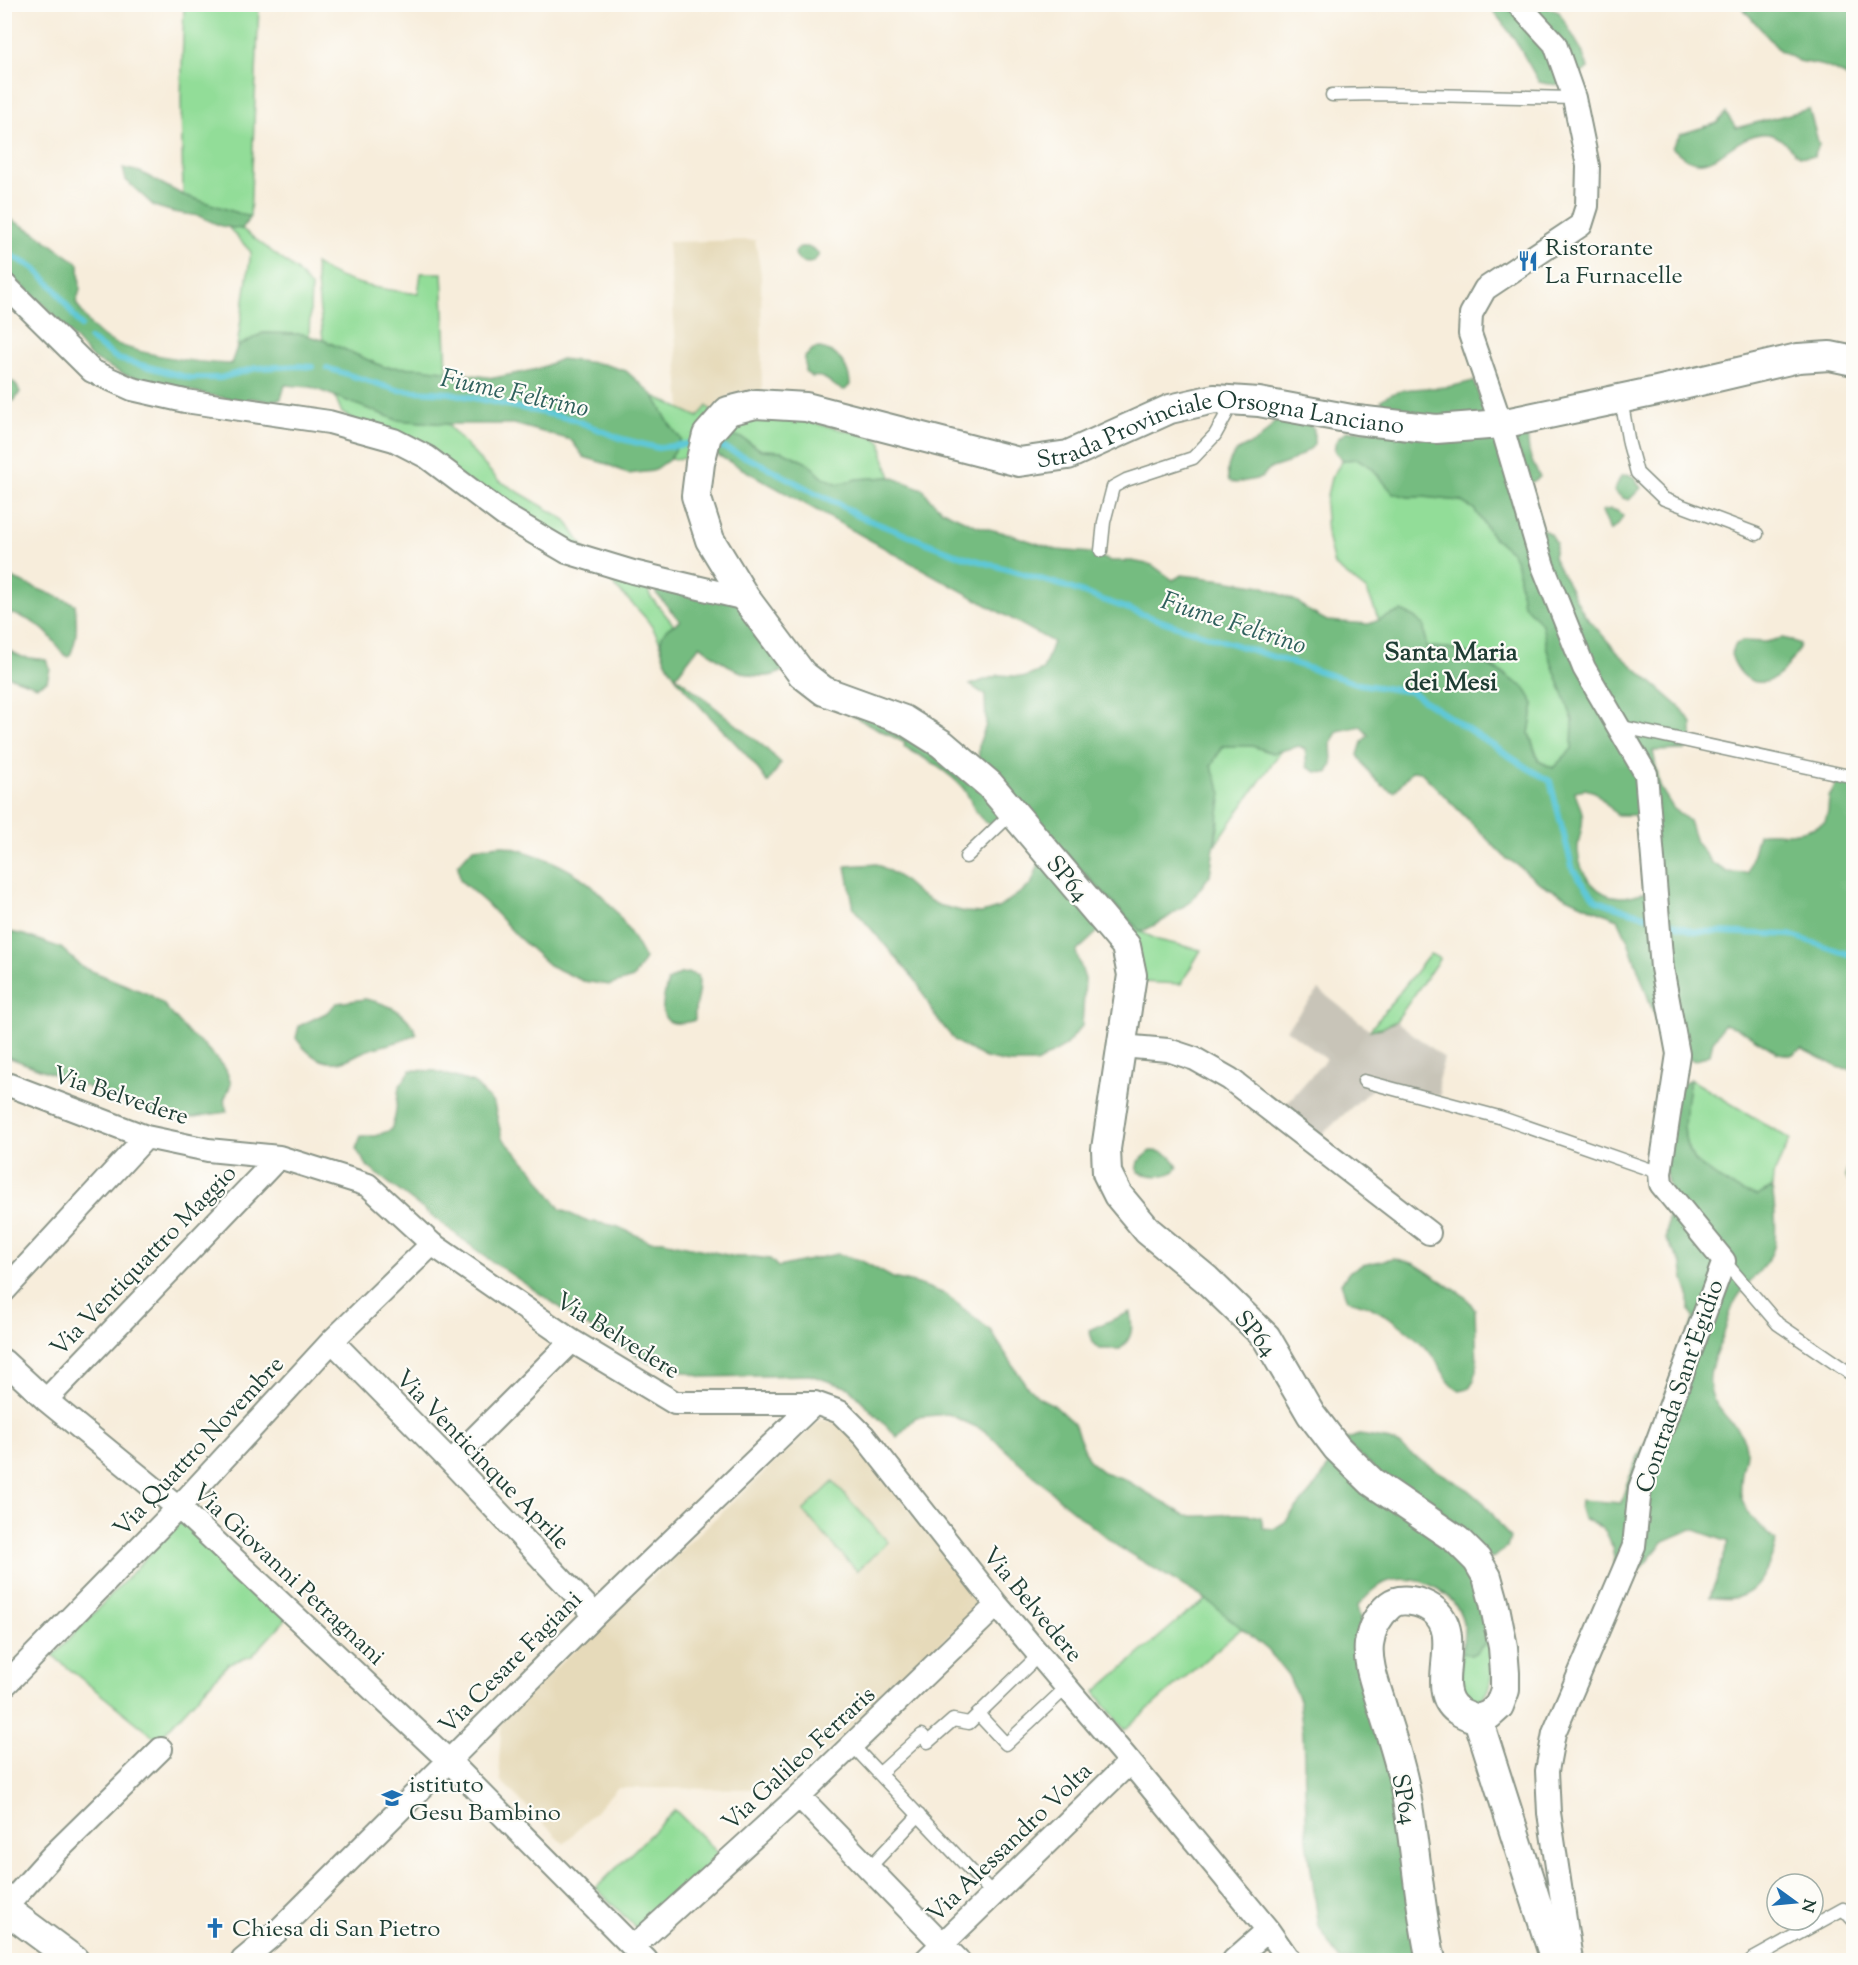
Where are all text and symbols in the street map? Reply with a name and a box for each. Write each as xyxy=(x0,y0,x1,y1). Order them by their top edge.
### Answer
place label: Ristorante La Furnacelle xyxy=(1545,232,1683,294)
restaurant icon: Ristorante La Furnacelle xyxy=(1516,249,1540,273)
water label: Fiume Feltrino xyxy=(437,361,592,428)
street label: Strada Provinciale Orsogna Lanciano xyxy=(1034,384,1406,478)
water label: Fiume Feltrino xyxy=(1156,583,1311,665)
district label: Santa Maria dei Mesi xyxy=(1384,635,1518,702)
street label: SP64 xyxy=(1037,849,1096,910)
street label: Via Belvedere xyxy=(48,1059,193,1135)
street label: Via Ventiquattro Maggio xyxy=(44,1158,245,1365)
street label: Contrada Sant'Egidio xyxy=(1628,1275,1733,1498)
street label: Via Belvedere xyxy=(548,1285,686,1389)
street label: SP64 xyxy=(1225,1304,1284,1365)
street label: Via Quattro Novembre xyxy=(106,1349,293,1545)
street label: Via Venticinque Aprile xyxy=(386,1363,577,1558)
street label: Via Giovanni Petragnani xyxy=(183,1477,392,1674)
street label: Via Belvedere xyxy=(973,1540,1090,1670)
street label: Via Cesare Fagiani xyxy=(432,1584,591,1743)
street label: Via Galileo Ferraris xyxy=(715,1679,884,1840)
street label: Via Alessandro Volta xyxy=(920,1755,1101,1931)
place label: istituto Gesu Bambino xyxy=(409,1769,561,1831)
street label: SP64 xyxy=(1381,1771,1425,1828)
school or university icon: istituto Gesu Bambino xyxy=(380,1786,404,1810)
north arrow xyxy=(1765,1872,1825,1932)
text: N xyxy=(1794,1896,1820,1915)
place label: Chiesa di San Pietro xyxy=(232,1913,440,1947)
church icon: Chiesa di San Pietro xyxy=(203,1916,227,1940)

